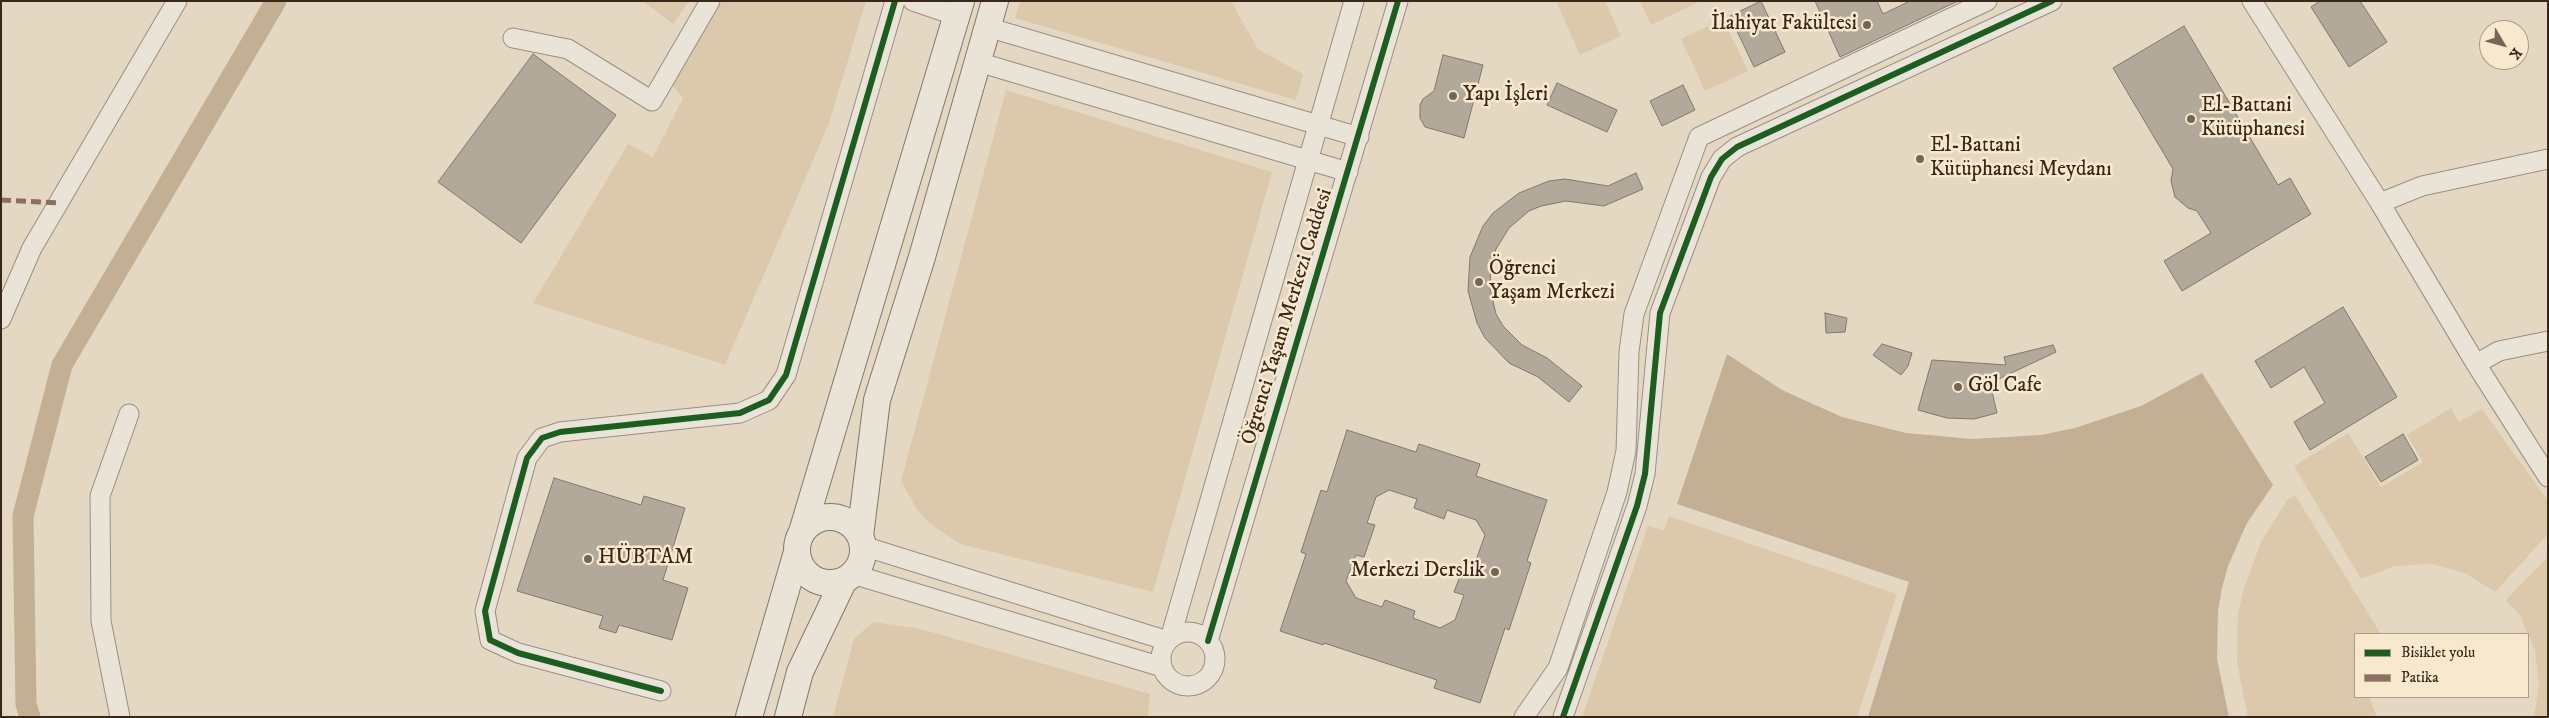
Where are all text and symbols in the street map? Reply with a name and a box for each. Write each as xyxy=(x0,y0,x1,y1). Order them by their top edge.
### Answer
place label: İlahiyat Fakültesi xyxy=(1711,12,1857,38)
marker: İlahiyat Fakültesi xyxy=(1861,19,1873,31)
north arrow xyxy=(2479,20,2529,70)
text: K xyxy=(2505,44,2525,63)
place label: Yapı İşleri xyxy=(1463,83,1548,109)
marker: Yapı İşleri xyxy=(1447,90,1459,102)
place label: El-Battani Kütüphanesi xyxy=(2201,94,2305,144)
marker: El-Battani Kütüphanesi xyxy=(2185,113,2197,125)
place label: El-Battani Kütüphanesi Meydanı xyxy=(1930,134,2112,184)
marker: El-Battani Kütüphanesi Meydanı xyxy=(1914,153,1926,165)
street label: Öğrenci Yaşam Merkezi Caddesi xyxy=(1237,186,1339,448)
place label: Öğrenci Yaşam Merkezi xyxy=(1489,257,1615,307)
marker: Öğrenci Yaşam Merkezi xyxy=(1473,276,1485,288)
place label: Göl Cafe xyxy=(1968,374,2042,400)
marker: Göl Cafe xyxy=(1952,381,1964,393)
place label: HÜBTAM xyxy=(598,546,693,572)
marker: HÜBTAM xyxy=(582,553,594,565)
place label: Merkezi Derslik xyxy=(1350,559,1485,585)
marker: Merkezi Derslik xyxy=(1489,566,1501,578)
legend xyxy=(2354,633,2529,698)
text: Bisiklet yolu xyxy=(2401,643,2475,662)
text: Patika xyxy=(2401,668,2439,687)

